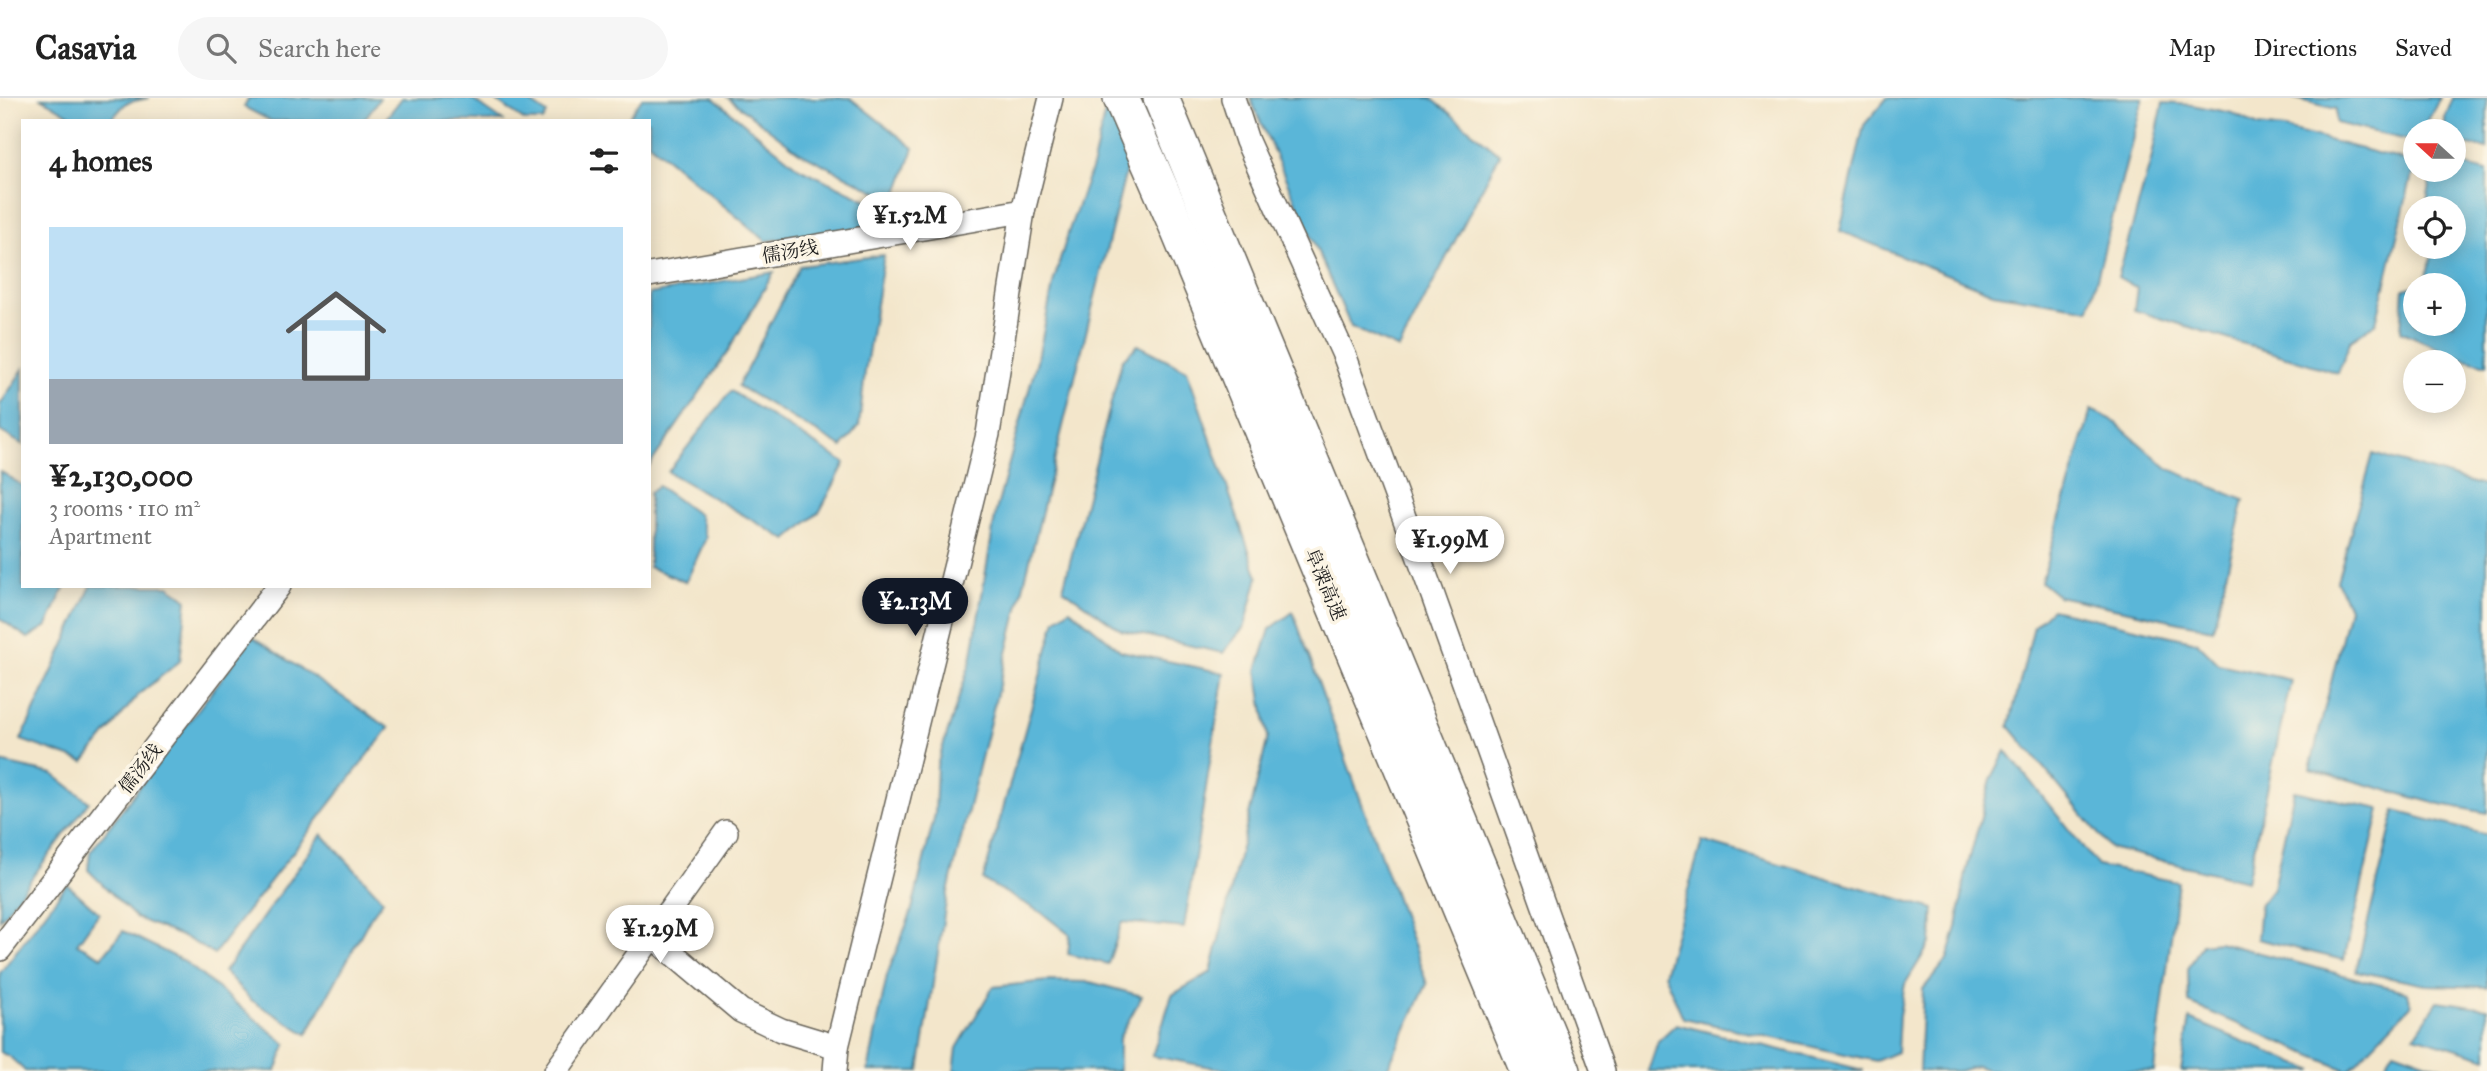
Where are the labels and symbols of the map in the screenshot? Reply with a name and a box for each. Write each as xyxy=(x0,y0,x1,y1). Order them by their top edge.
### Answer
north arrow xyxy=(2403,119,2466,182)
pin: ¥1.52M xyxy=(853,192,967,252)
street label: 儒汤线 xyxy=(760,235,820,268)
pin: ¥1.99M xyxy=(1393,517,1507,576)
street label: 阜溧高速 xyxy=(1300,545,1351,624)
pin: ¥2.13M xyxy=(858,578,972,638)
street label: 儒汤线 xyxy=(114,739,167,798)
pin: ¥1.29M xyxy=(603,906,717,965)

